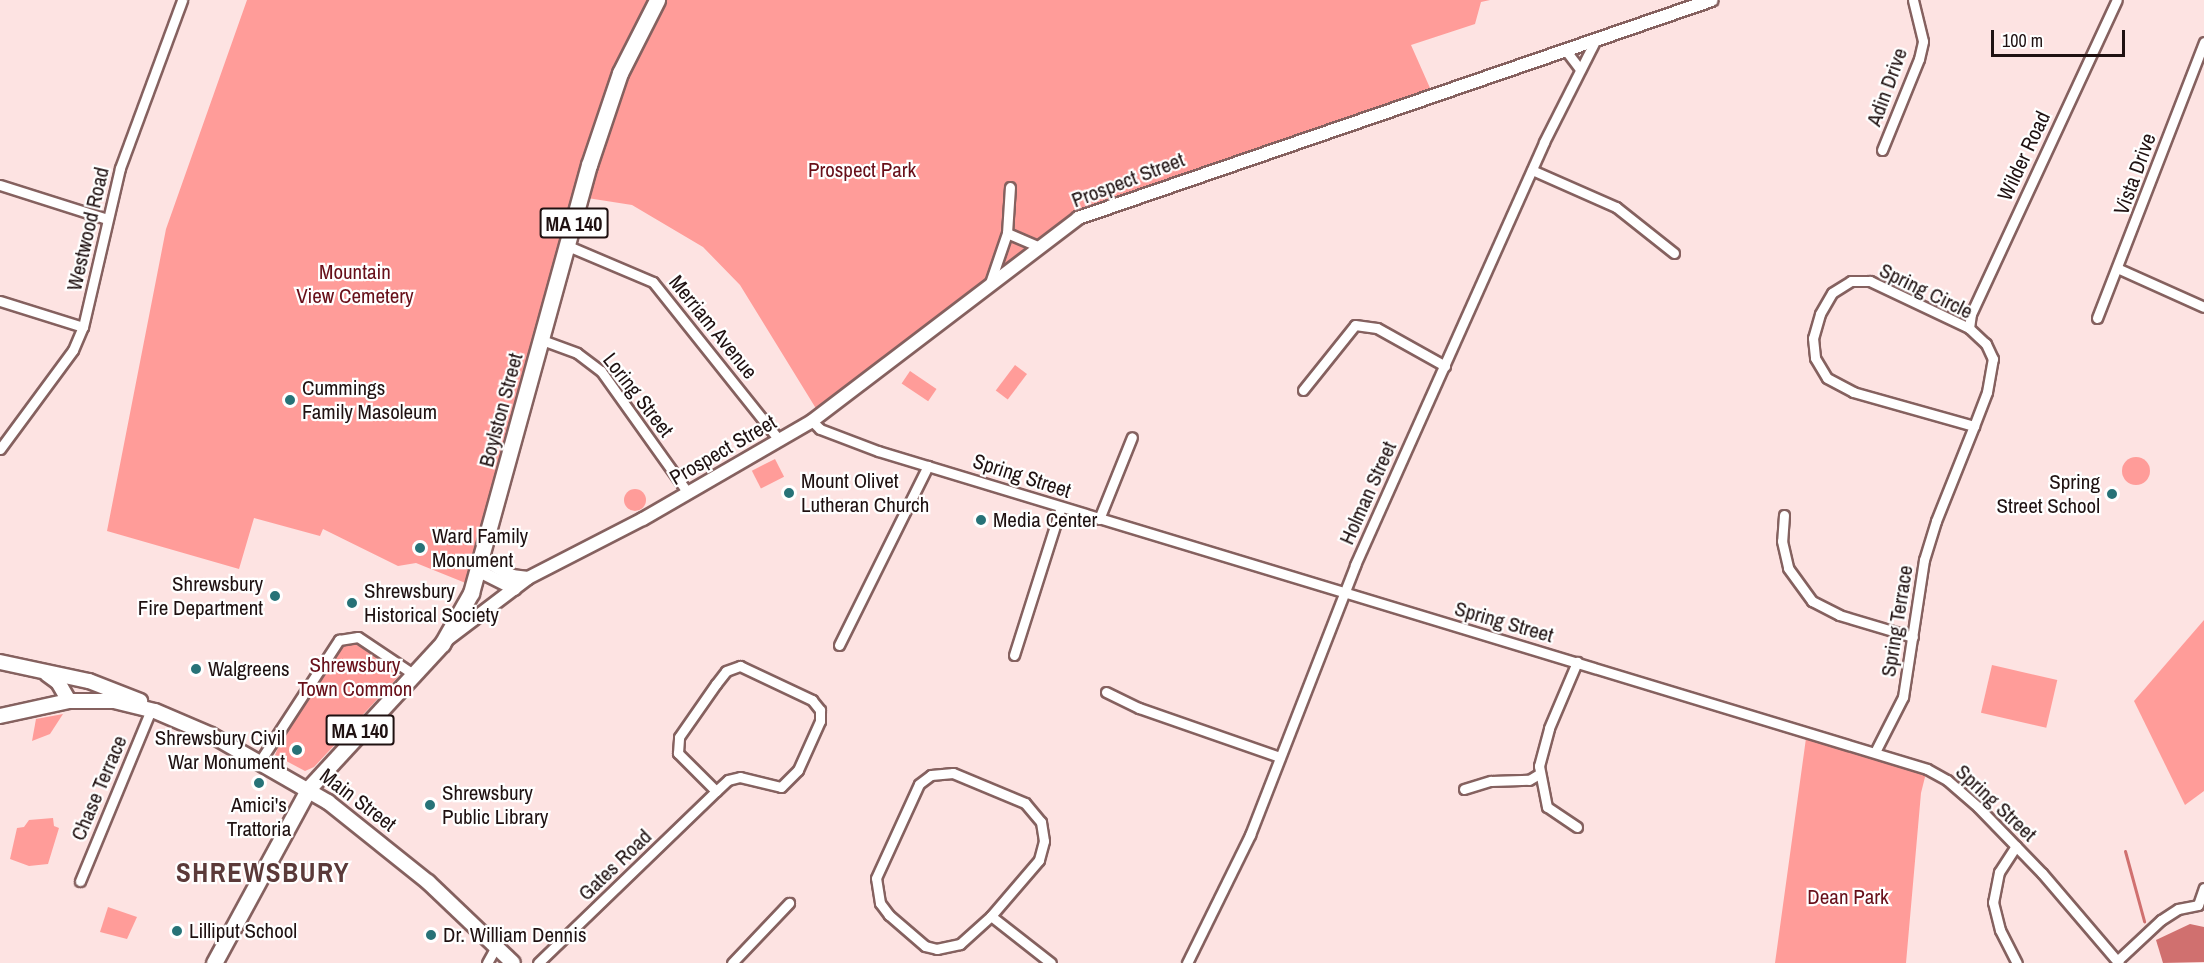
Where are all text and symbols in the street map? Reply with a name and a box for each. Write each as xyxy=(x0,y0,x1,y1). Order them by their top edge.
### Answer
scale bar xyxy=(1994,18,2128,56)
text: 100 m xyxy=(2002,28,2043,53)
street label: Adin Drive xyxy=(1861,44,1913,130)
street label: Wilder Road xyxy=(1992,107,2056,205)
street label: Vista Drive xyxy=(2109,130,2161,218)
street label: Prospect Street xyxy=(1068,147,1188,213)
park label: Prospect Park xyxy=(808,157,916,183)
street label: Westwood Road xyxy=(62,165,114,293)
road number: MA 140 xyxy=(538,206,610,240)
street label: Spring Circle xyxy=(1875,258,1977,324)
park label: Mountain View Cemetery xyxy=(296,259,414,309)
street label: Merriam Avenue xyxy=(663,270,763,384)
street label: Loring Street xyxy=(597,348,679,442)
street label: Boylston Street xyxy=(474,350,528,470)
place label: Cummings Family Masoleum xyxy=(302,375,437,425)
marker: Cummings Family Masoleum xyxy=(283,393,297,407)
street label: Prospect Street xyxy=(665,409,781,491)
street label: Holman Street xyxy=(1334,438,1402,548)
street label: Spring Street xyxy=(970,448,1074,504)
place label: Mount Olivet Lutheran Church xyxy=(801,468,929,518)
place label: Spring Street School xyxy=(1997,469,2100,519)
marker: Mount Olivet Lutheran Church xyxy=(782,486,796,500)
marker: Spring Street School xyxy=(2105,487,2119,501)
place label: Media Center xyxy=(993,507,1097,533)
marker: Media Center xyxy=(974,513,988,527)
place label: Ward Family Monument xyxy=(432,523,528,573)
marker: Ward Family Monument xyxy=(413,541,427,555)
street label: Spring Terrace xyxy=(1876,563,1918,679)
place label: Shrewsbury Fire Department xyxy=(138,571,263,621)
place label: Shrewsbury Historical Society xyxy=(364,578,499,628)
marker: Shrewsbury Fire Department xyxy=(268,589,282,603)
marker: Shrewsbury Historical Society xyxy=(345,596,359,610)
street label: Spring Street xyxy=(1452,596,1556,648)
park label: Shrewsbury Town Common xyxy=(298,652,412,702)
place label: Walgreens xyxy=(208,656,290,682)
marker: Walgreens xyxy=(189,662,203,676)
road number: MA 140 xyxy=(324,713,396,747)
place label: Shrewsbury Civil War Monument xyxy=(155,725,285,775)
street label: Chase Terrace xyxy=(66,732,132,844)
marker: Shrewsbury Civil War Monument xyxy=(290,743,304,757)
street label: Spring Street xyxy=(1950,759,2042,847)
street label: Main Street xyxy=(315,763,401,837)
marker: Amici's Trattoria xyxy=(252,776,266,790)
place label: Shrewsbury Public Library xyxy=(442,780,548,830)
place label: Amici's Trattoria xyxy=(227,792,291,842)
marker: Shrewsbury Public Library xyxy=(423,798,437,812)
street label: Gates Road xyxy=(573,824,657,906)
district label: SHREWSBURY xyxy=(176,857,350,889)
park label: Dean Park xyxy=(1807,884,1889,910)
place label: Lilliput School xyxy=(189,918,297,944)
place label: Dr. William Dennis xyxy=(443,922,587,948)
marker: Lilliput School xyxy=(170,924,184,938)
marker: Dr. William Dennis xyxy=(424,928,438,942)

